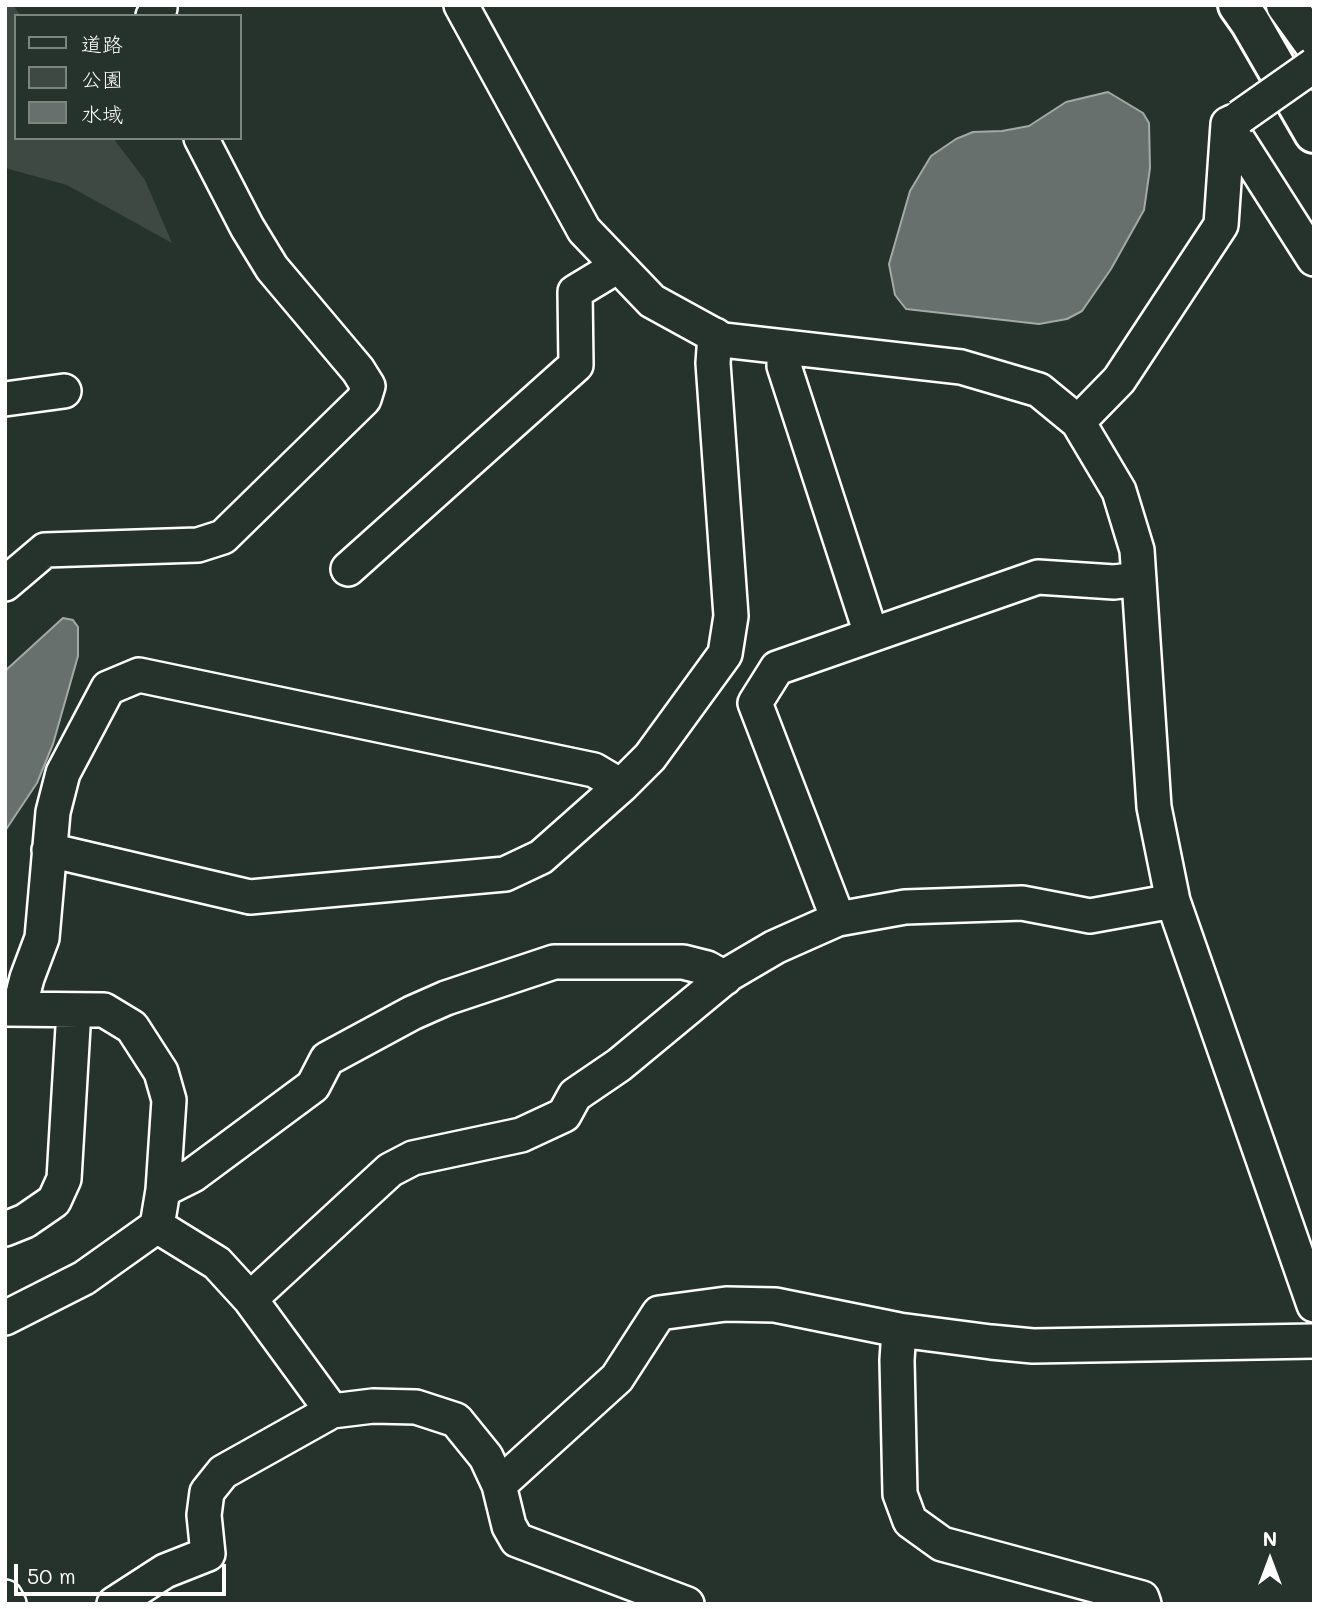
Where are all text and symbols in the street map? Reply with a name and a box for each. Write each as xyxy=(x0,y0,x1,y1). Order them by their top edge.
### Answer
legend xyxy=(14,14,242,140)
text: 道路 xyxy=(81,30,123,57)
text: 公園 xyxy=(81,65,123,92)
text: 水域 xyxy=(81,100,123,127)
north arrow xyxy=(1235,1525,1305,1595)
text: N xyxy=(1263,1526,1277,1551)
scale bar xyxy=(18,1550,229,1594)
text: 50 m xyxy=(27,1562,76,1589)

